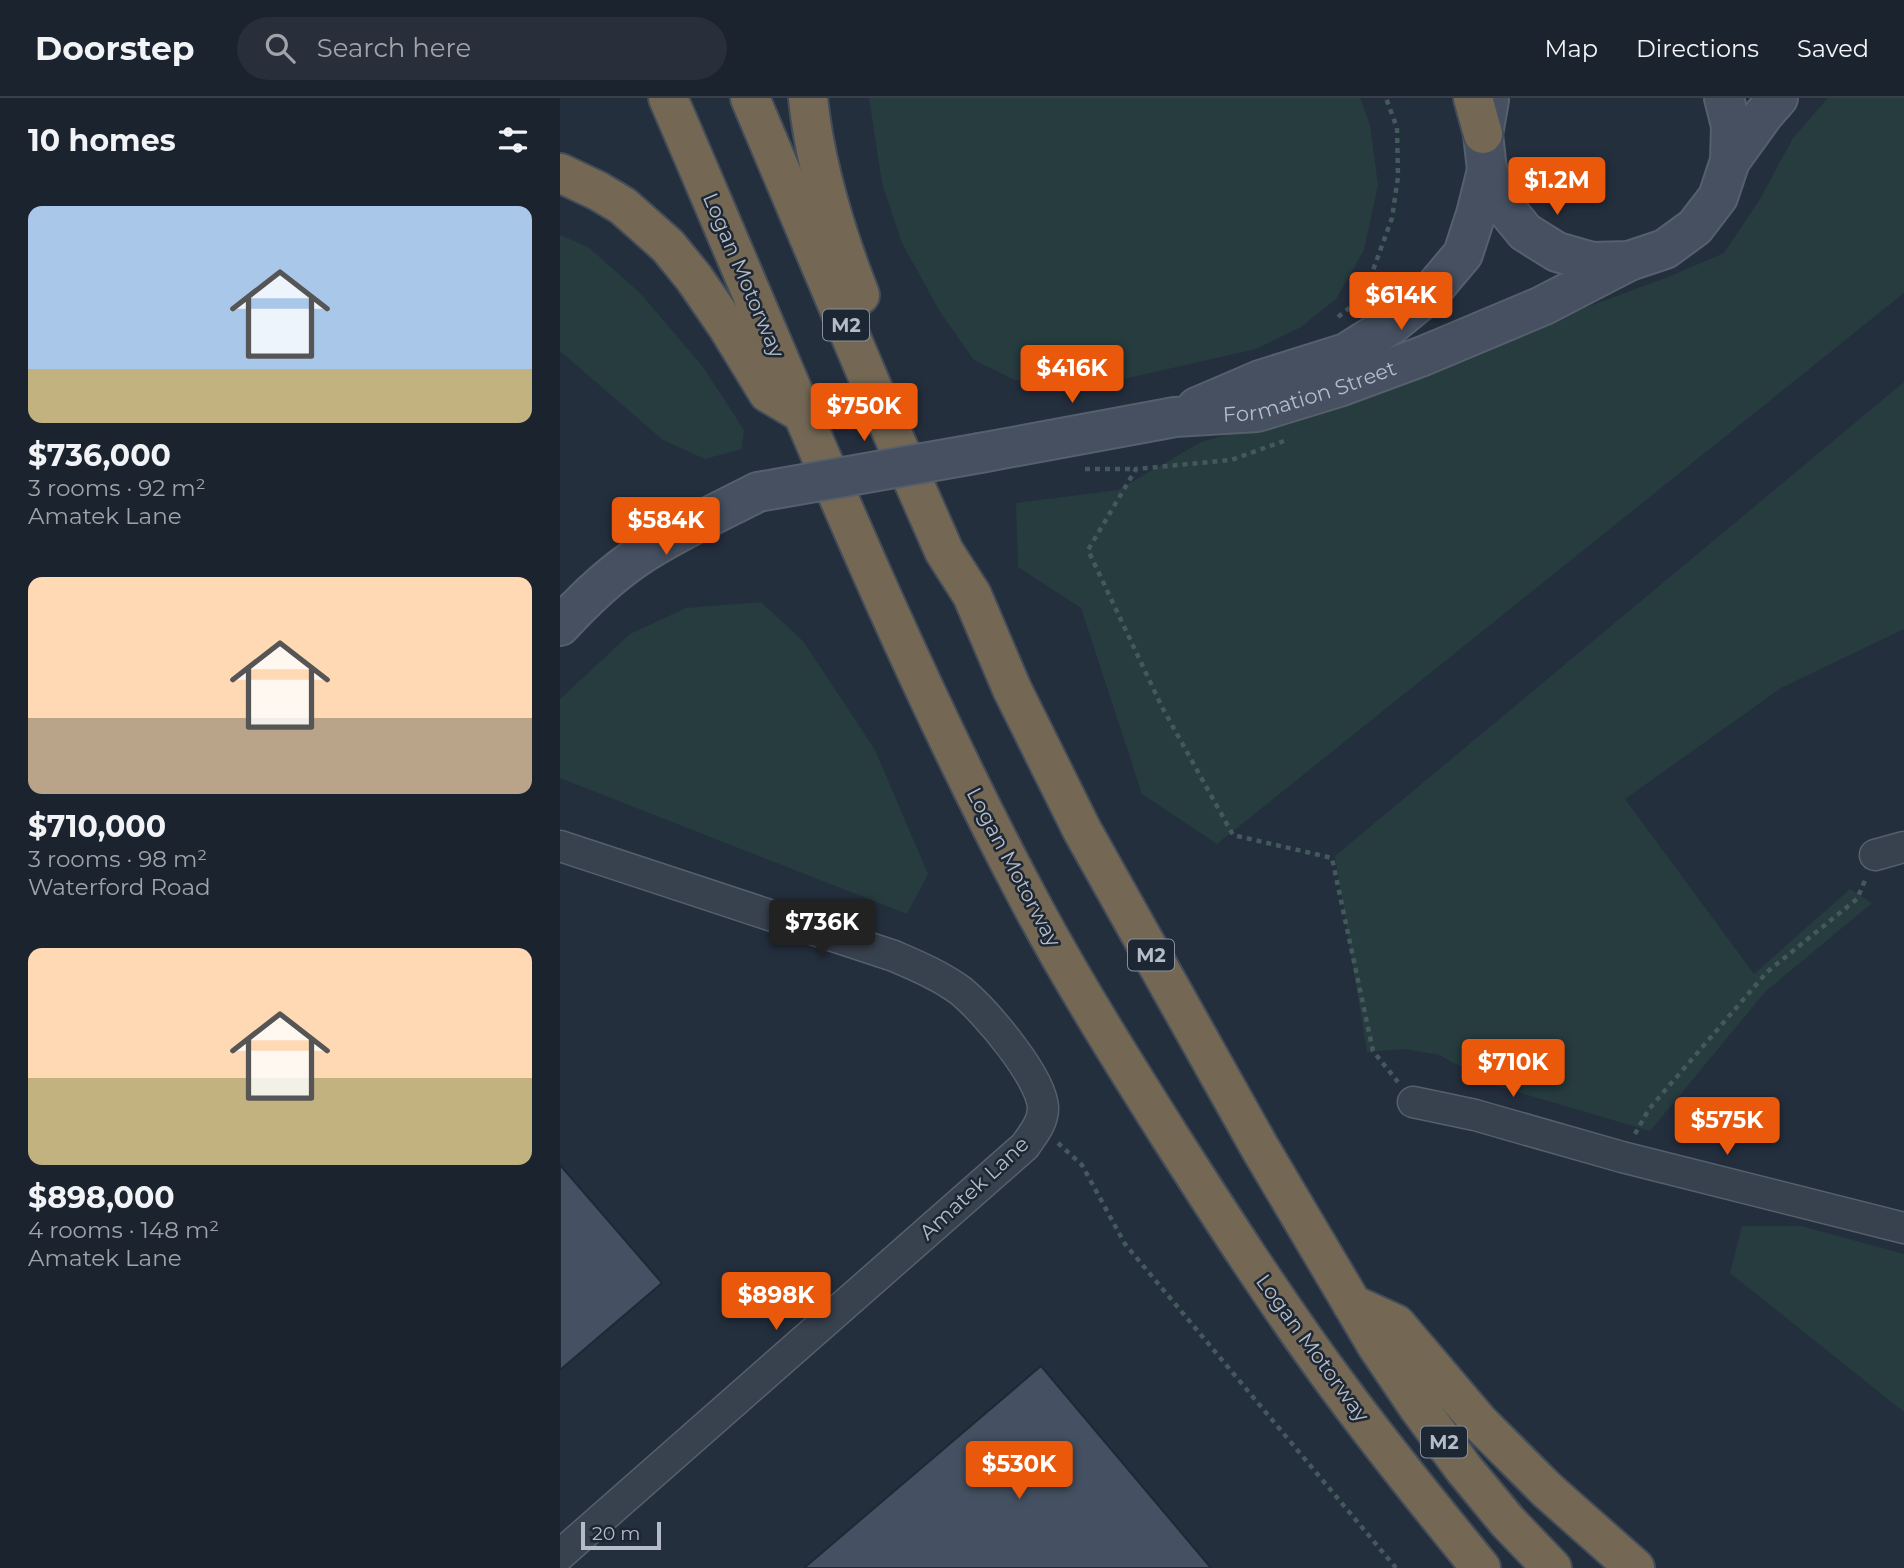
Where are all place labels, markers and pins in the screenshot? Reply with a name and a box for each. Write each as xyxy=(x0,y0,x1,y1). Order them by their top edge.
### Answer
pin: $1.2M xyxy=(1508,158,1606,217)
pin: $614K xyxy=(1352,272,1450,332)
pin: $416K xyxy=(1023,345,1121,405)
pin: $750K xyxy=(815,384,913,443)
pin: $584K xyxy=(617,498,715,557)
pin: $736K xyxy=(773,900,871,959)
pin: $710K xyxy=(1464,1040,1562,1099)
pin: $575K xyxy=(1678,1098,1776,1157)
pin: $898K xyxy=(727,1272,825,1332)
pin: $530K xyxy=(970,1442,1068,1501)

